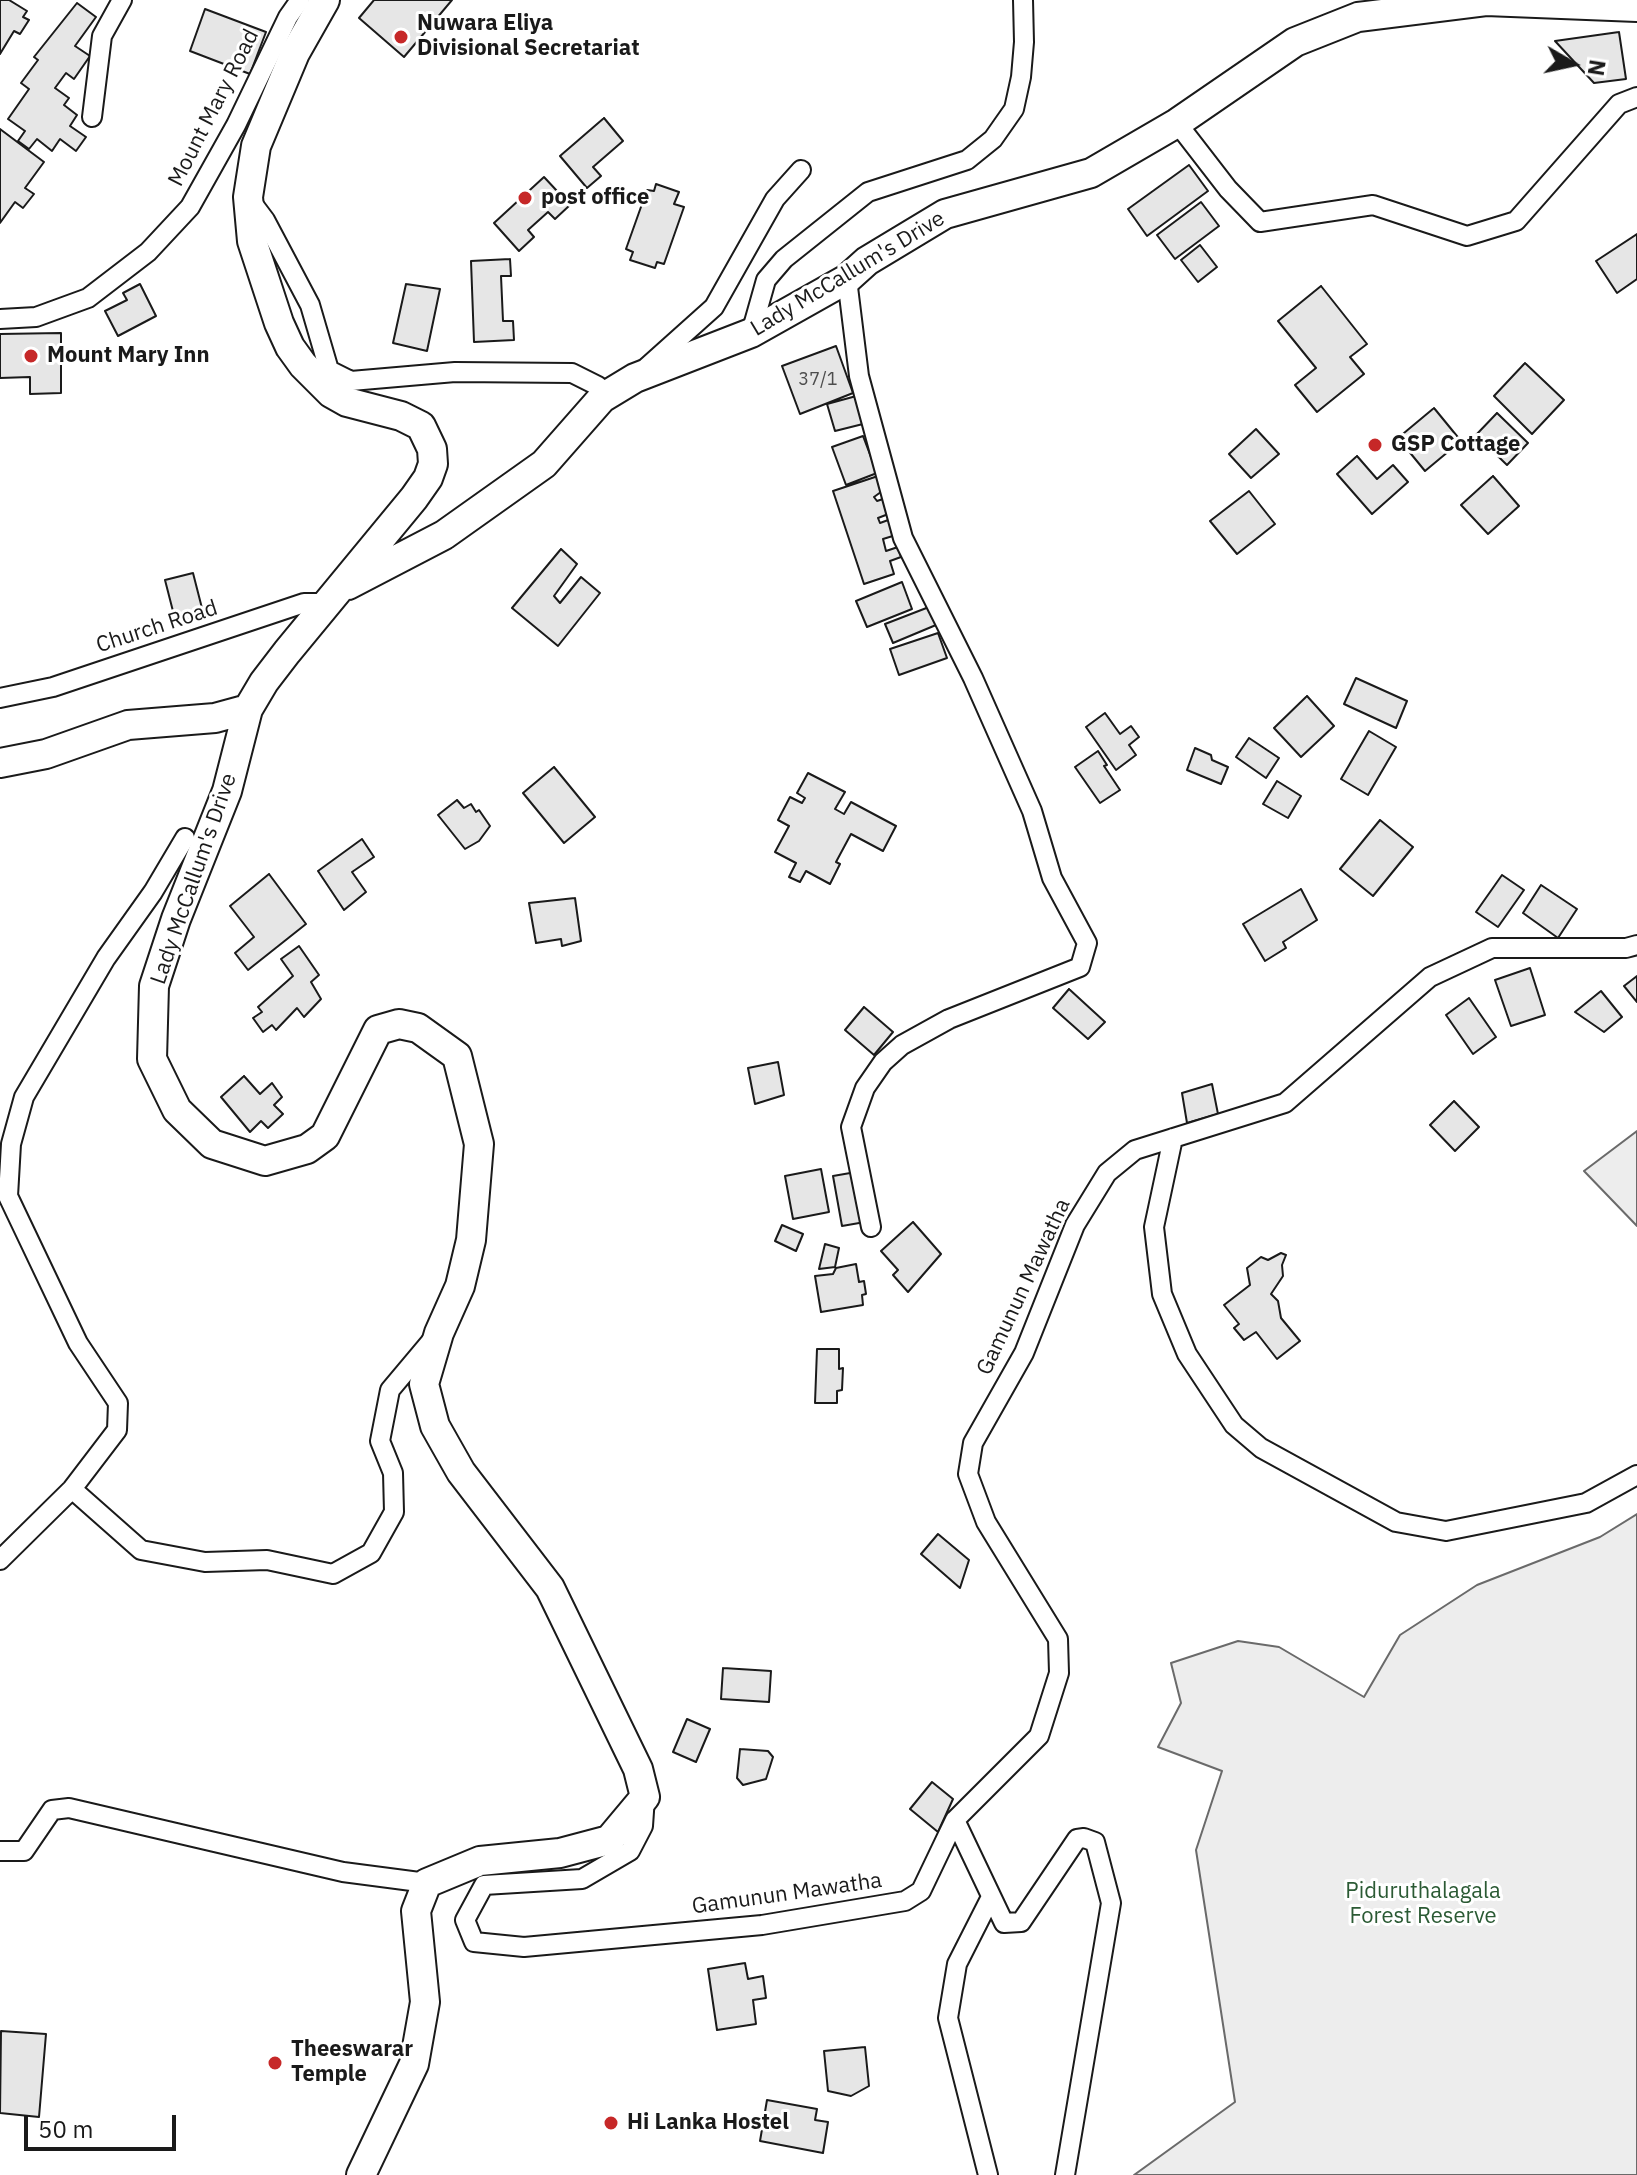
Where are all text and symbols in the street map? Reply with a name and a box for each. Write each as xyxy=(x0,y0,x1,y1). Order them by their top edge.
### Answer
place label: Nuwara Eliya Divisional Secretariat xyxy=(417,11,640,62)
north arrow xyxy=(1533,24,1613,104)
street label: Mount Mary Road xyxy=(163,25,265,191)
marker: Nuwara Eliya Divisional Secretariat xyxy=(392,28,410,46)
text: N xyxy=(1582,58,1613,78)
place label: post office xyxy=(541,185,649,211)
marker: post office xyxy=(516,189,534,207)
street label: Lady McCallum's Drive xyxy=(746,206,950,342)
place label: Mount Mary Inn xyxy=(47,343,210,369)
marker: Mount Mary Inn xyxy=(22,347,40,365)
house number: 37/1 xyxy=(798,369,838,391)
place label: GSP Cottage xyxy=(1391,432,1520,458)
marker: GSP Cottage xyxy=(1366,436,1384,454)
street label: Church Road xyxy=(93,595,221,659)
street label: Lady McCallum's Drive xyxy=(145,770,243,988)
street label: Gamunun Mawatha xyxy=(972,1195,1076,1379)
street label: Gamunun Mawatha xyxy=(690,1868,884,1920)
park label: Piduruthalagala Forest Reserve xyxy=(1345,1879,1501,1930)
place label: Theeswarar Temple xyxy=(291,2037,413,2088)
marker: Theeswarar Temple xyxy=(266,2054,284,2072)
scale bar xyxy=(28,2099,180,2149)
place label: Hi Lanka Hostel xyxy=(627,2110,789,2136)
text: 50 m xyxy=(38,2113,93,2145)
marker: Hi Lanka Hostel xyxy=(602,2114,620,2132)

